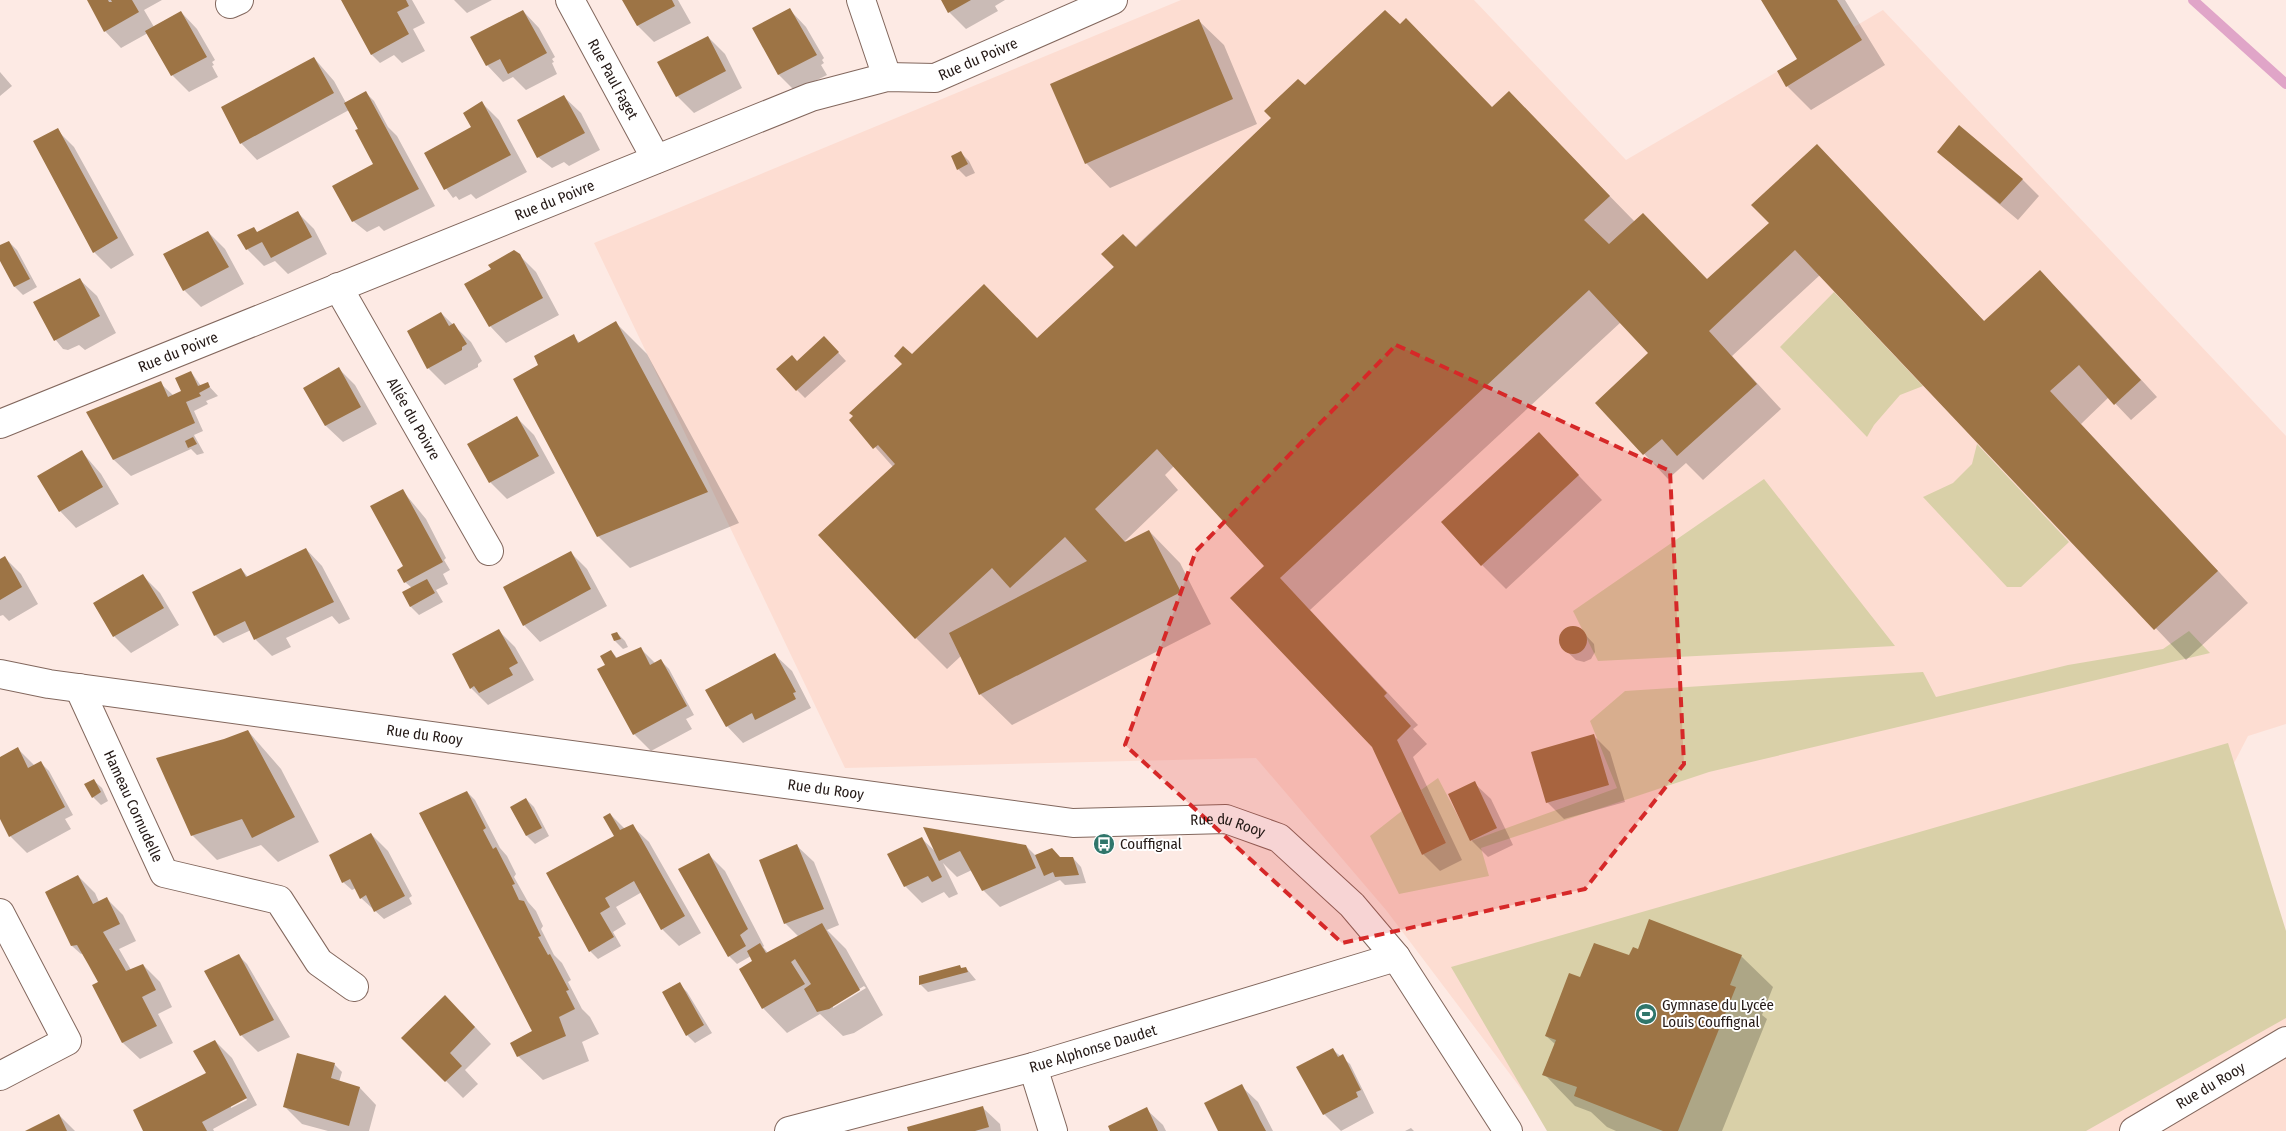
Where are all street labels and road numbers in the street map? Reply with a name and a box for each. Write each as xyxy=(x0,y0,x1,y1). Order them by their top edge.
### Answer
street label: Rue du Poivre xyxy=(936,34,1020,84)
street label: Rue Paul Faget xyxy=(584,36,642,123)
street label: Rue du Poivre xyxy=(512,176,597,225)
street label: Rue du Poivre xyxy=(136,328,221,376)
street label: Allée du Poivre xyxy=(383,375,444,463)
street label: Rue du Rooy xyxy=(385,721,464,749)
street label: Hameau Cornudelle xyxy=(100,747,167,865)
street label: Rue du Rooy xyxy=(787,775,865,804)
street label: Rue du Rooy xyxy=(1190,810,1268,841)
street label: Rue Alphonse Daudet xyxy=(1027,1021,1159,1077)
street label: Rue du Rooy xyxy=(2173,1058,2248,1113)

